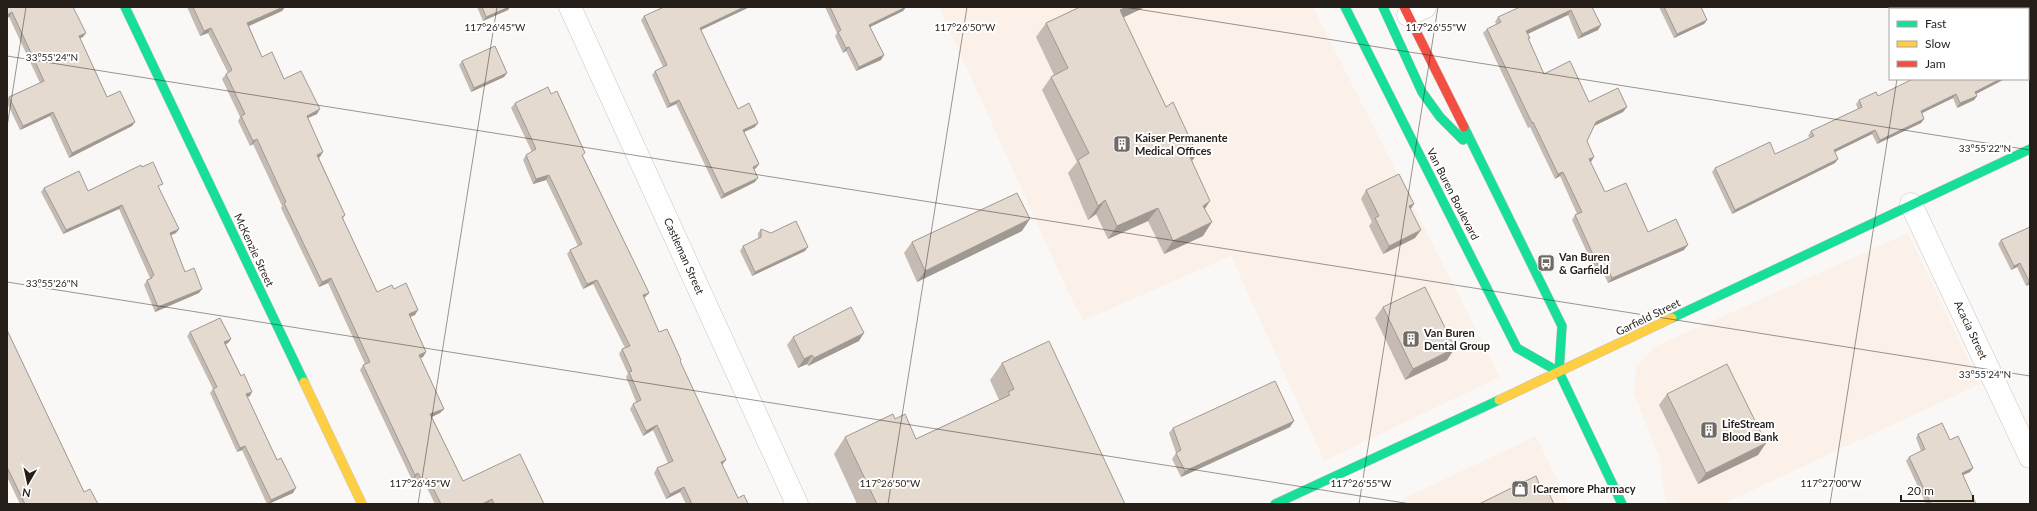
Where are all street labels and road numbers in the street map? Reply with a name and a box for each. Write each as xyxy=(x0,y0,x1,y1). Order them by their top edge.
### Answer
street label: Van Buren Boulevard xyxy=(1425,146,1482,242)
street label: McKenzie Street xyxy=(232,211,277,288)
street label: Castleman Street xyxy=(662,216,707,296)
street label: Garfield Street xyxy=(1613,295,1682,338)
street label: Acacia Street xyxy=(1952,298,1991,361)

